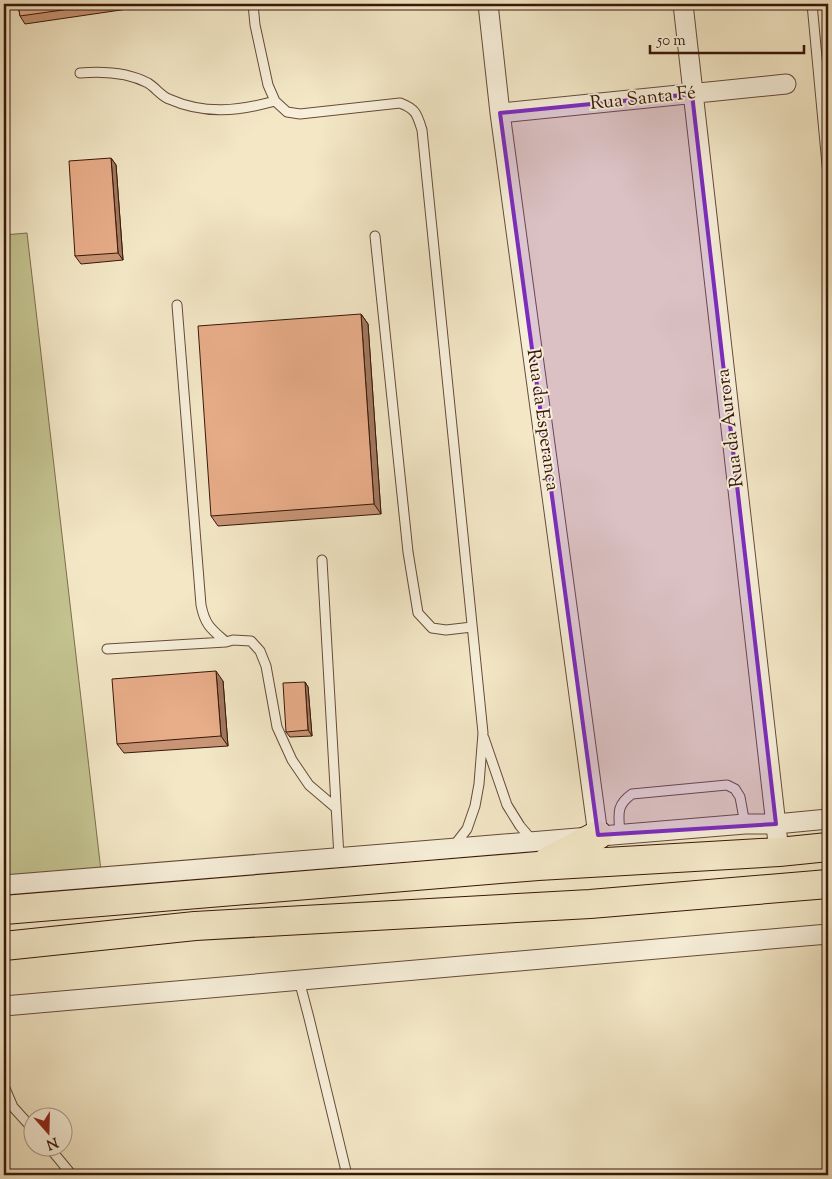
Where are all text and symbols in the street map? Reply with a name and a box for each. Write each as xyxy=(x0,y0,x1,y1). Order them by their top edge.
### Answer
scale bar xyxy=(650,22,803,54)
text: 50 m xyxy=(656,31,686,52)
street label: Rua Santa Fé xyxy=(589,80,697,118)
street label: Rua da Esperança xyxy=(519,347,565,493)
street label: Rua da Aurora xyxy=(710,367,752,489)
north arrow xyxy=(22,1106,72,1156)
text: N xyxy=(43,1131,60,1154)

